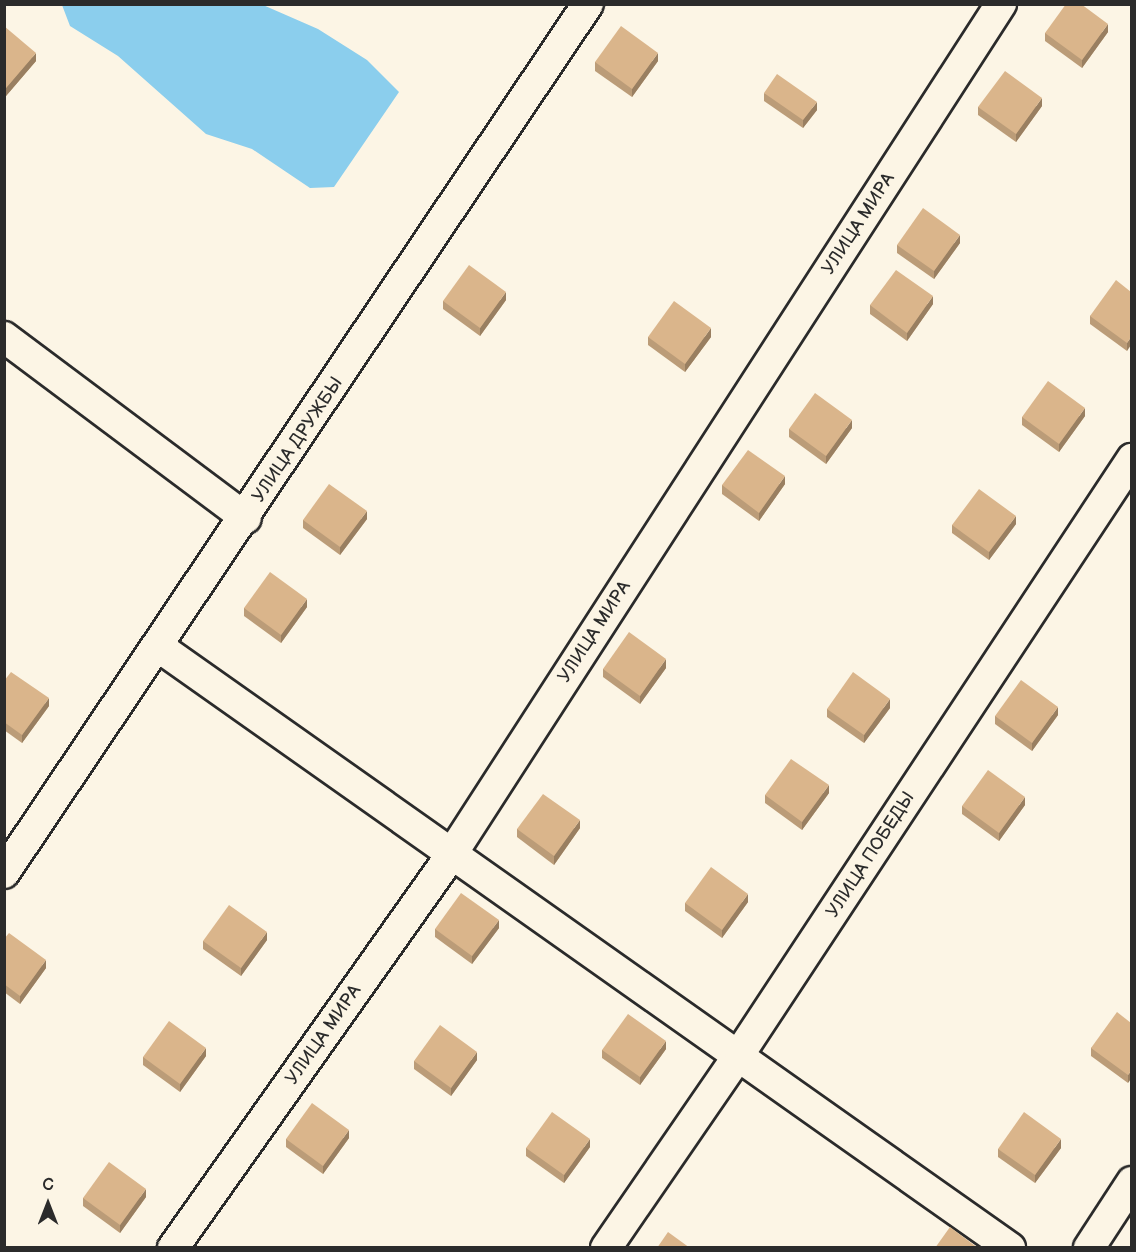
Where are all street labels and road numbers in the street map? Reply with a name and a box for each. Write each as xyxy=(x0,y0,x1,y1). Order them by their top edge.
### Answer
street label: УЛИЦА МИРА xyxy=(818,169,900,279)
street label: УЛИЦА ДРУЖБЫ xyxy=(248,373,348,507)
street label: УЛИЦА МИРА xyxy=(554,577,636,687)
street label: УЛИЦА ПОБЕДЫ xyxy=(822,788,920,922)
street label: УЛИЦА МИРА xyxy=(282,981,366,1089)

